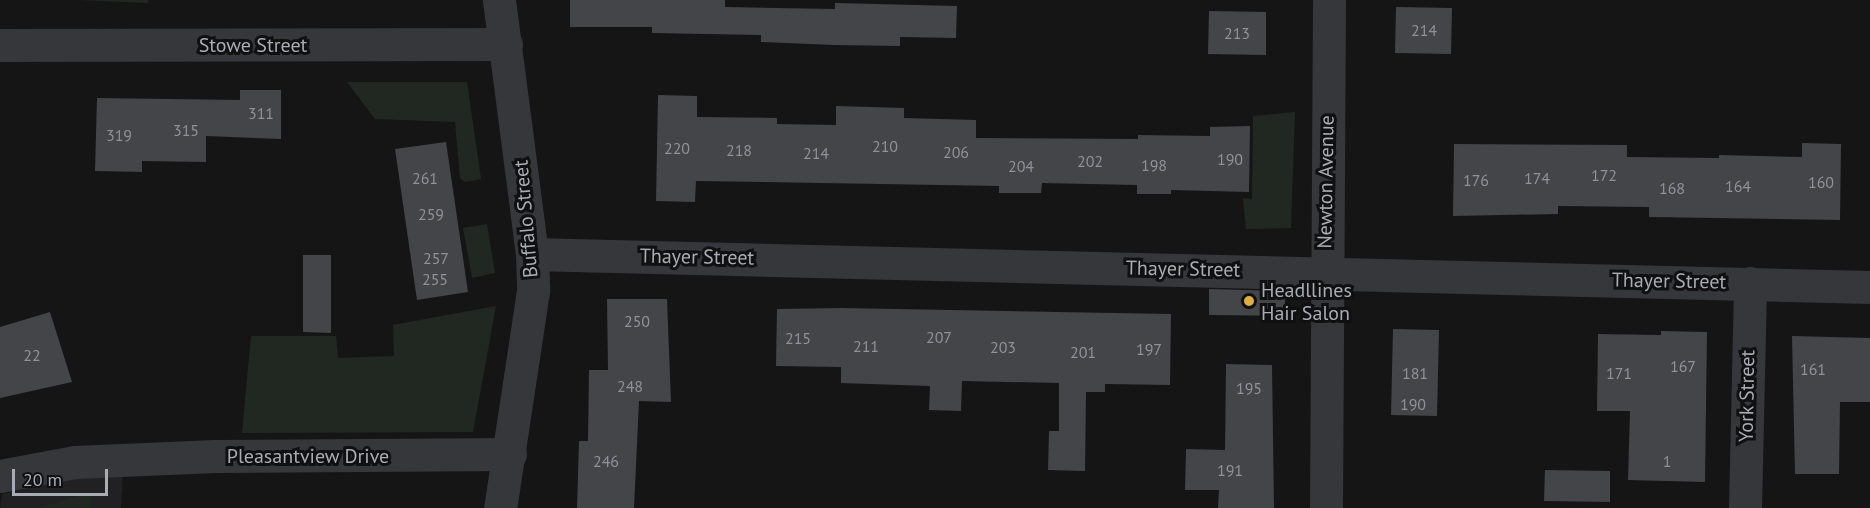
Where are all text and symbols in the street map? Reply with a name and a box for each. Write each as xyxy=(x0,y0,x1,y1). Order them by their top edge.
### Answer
house number: 214 xyxy=(1411,20,1437,40)
house number: 213 xyxy=(1224,23,1250,43)
street label: Stowe Street xyxy=(199,33,307,57)
house number: 311 xyxy=(248,103,274,123)
street label: Newton Avenue xyxy=(1313,115,1339,249)
house number: 315 xyxy=(173,120,199,140)
house number: 319 xyxy=(106,125,132,145)
house number: 210 xyxy=(872,136,898,156)
house number: 220 xyxy=(664,138,690,158)
house number: 218 xyxy=(726,140,752,160)
house number: 206 xyxy=(943,142,969,162)
house number: 214 xyxy=(803,143,829,163)
house number: 190 xyxy=(1217,149,1243,169)
house number: 202 xyxy=(1077,151,1103,171)
house number: 198 xyxy=(1141,155,1167,175)
house number: 204 xyxy=(1008,156,1034,176)
street label: Buffalo Street xyxy=(509,159,543,279)
house number: 172 xyxy=(1591,165,1617,185)
house number: 261 xyxy=(412,168,438,188)
house number: 174 xyxy=(1524,168,1550,188)
house number: 176 xyxy=(1463,170,1489,190)
house number: 160 xyxy=(1808,172,1834,192)
house number: 164 xyxy=(1725,176,1751,196)
house number: 168 xyxy=(1659,178,1685,198)
house number: 259 xyxy=(418,204,444,224)
street label: Thayer Street xyxy=(640,244,754,270)
house number: 257 xyxy=(423,248,449,268)
street label: Thayer Street xyxy=(1126,256,1240,282)
street label: Thayer Street xyxy=(1612,268,1726,294)
house number: 255 xyxy=(422,269,448,289)
place label: Headllines Hair Salon xyxy=(1261,278,1352,325)
marker: Headllines Hair Salon xyxy=(1242,294,1256,308)
house number: 250 xyxy=(624,311,650,331)
house number: 207 xyxy=(926,327,952,347)
house number: 215 xyxy=(785,328,811,348)
house number: 211 xyxy=(853,336,879,356)
house number: 203 xyxy=(990,337,1016,357)
house number: 197 xyxy=(1136,339,1162,359)
house number: 201 xyxy=(1070,342,1096,362)
house number: 22 xyxy=(23,345,41,365)
street label: York Street xyxy=(1734,349,1760,443)
house number: 167 xyxy=(1670,356,1696,376)
house number: 161 xyxy=(1800,359,1826,379)
house number: 181 xyxy=(1402,363,1428,383)
house number: 171 xyxy=(1606,363,1632,383)
house number: 248 xyxy=(617,376,643,396)
house number: 195 xyxy=(1236,378,1262,398)
house number: 190 xyxy=(1400,394,1426,414)
street label: Pleasantview Drive xyxy=(227,444,389,468)
house number: 246 xyxy=(593,451,619,471)
house number: 1 xyxy=(1663,451,1671,471)
scale bar xyxy=(15,457,111,495)
house number: 191 xyxy=(1217,460,1243,480)
text: 20 m xyxy=(23,468,62,491)

